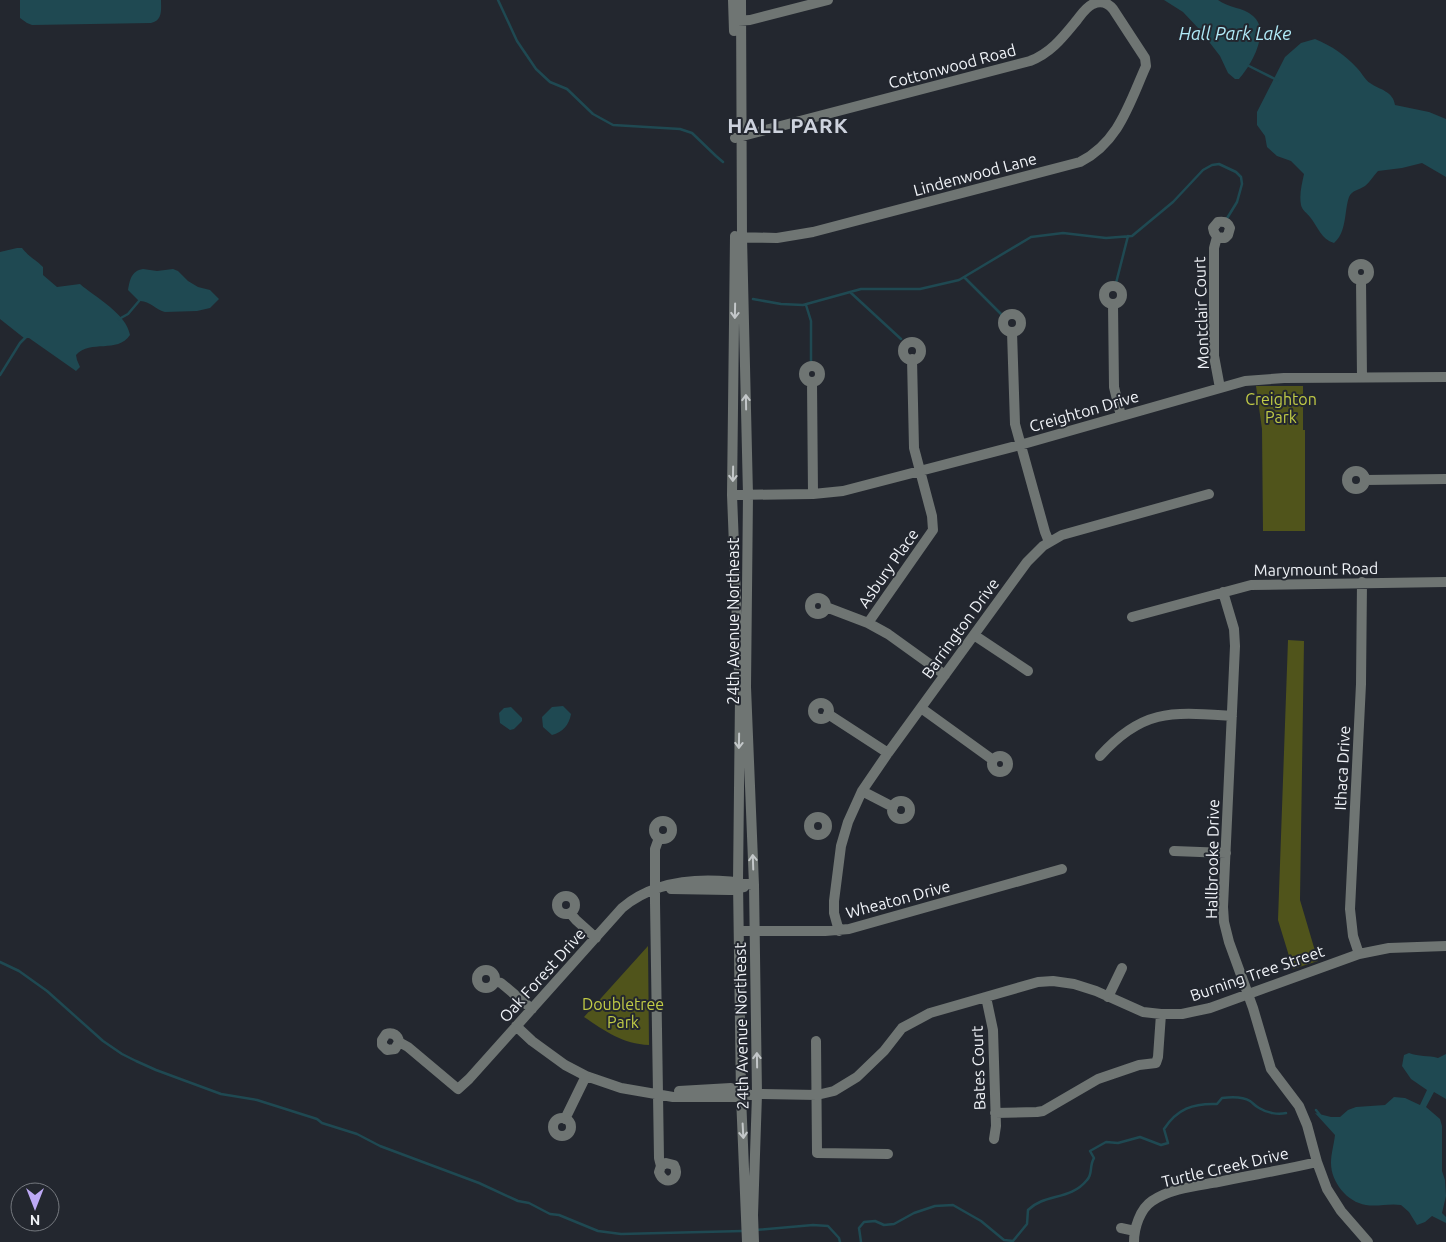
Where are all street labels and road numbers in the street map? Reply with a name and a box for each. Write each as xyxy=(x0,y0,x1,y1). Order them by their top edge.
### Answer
street label: Cottonwood Road xyxy=(886,40,1018,92)
street label: Lindenwood Lane xyxy=(911,149,1039,199)
street label: Montclair Court xyxy=(1190,256,1212,370)
street label: Creighton Drive xyxy=(1027,387,1141,435)
street label: Asbury Place xyxy=(854,525,922,611)
street label: 24th Avenue Northeast xyxy=(724,537,742,705)
street label: Marymount Road xyxy=(1254,559,1378,579)
street label: Barrington Drive xyxy=(918,575,1002,681)
street label: Ithaca Drive xyxy=(1331,725,1353,811)
street label: Hallbrooke Drive xyxy=(1202,799,1222,919)
street label: Wheaton Drive xyxy=(844,876,952,922)
street label: Oak Forest Drive xyxy=(495,924,589,1026)
street label: Burning Tree Street xyxy=(1188,941,1327,1004)
street label: 24th Avenue Northeast xyxy=(731,942,751,1110)
street label: Bates Court xyxy=(968,1025,988,1111)
street label: Turtle Creek Drive xyxy=(1160,1144,1290,1190)

